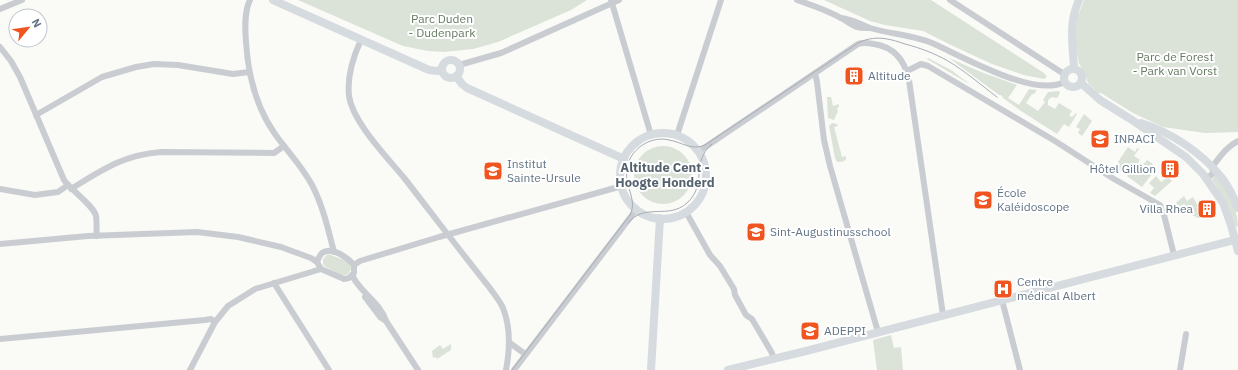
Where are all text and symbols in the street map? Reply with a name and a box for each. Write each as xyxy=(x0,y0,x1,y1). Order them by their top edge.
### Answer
north arrow xyxy=(8,8,48,48)
park label: Parc Duden - Dudenpark xyxy=(409,11,476,40)
text: N xyxy=(29,16,45,30)
park label: Parc de Forest - Park van Vorst xyxy=(1133,49,1217,78)
building icon: Altitude xyxy=(843,65,865,87)
place label: Altitude xyxy=(868,68,911,83)
school or university icon: INRACI xyxy=(1089,128,1111,150)
place label: INRACI xyxy=(1114,131,1155,146)
place label: Institut Sainte-Ursule xyxy=(507,156,581,185)
building icon: Hôtel Gillion xyxy=(1159,158,1181,180)
district label: Altitude Cent - Hoogte Honderd xyxy=(615,159,715,191)
school or university icon: Institut Sainte-Ursule xyxy=(482,160,504,182)
place label: Hôtel Gillion xyxy=(1090,161,1156,176)
place label: École Kaléidoscope xyxy=(997,185,1070,214)
school or university icon: École Kaléidoscope xyxy=(972,189,994,211)
building icon: Villa Rhea xyxy=(1196,198,1218,220)
place label: Villa Rhea xyxy=(1139,201,1194,216)
school or university icon: Sint-Augustinusschool xyxy=(745,221,767,243)
place label: Sint-Augustinusschool xyxy=(770,224,891,239)
place label: Centre médical Albert xyxy=(1017,274,1096,303)
hospital icon: Centre médical Albert xyxy=(992,278,1014,300)
school or university icon: ADEPPI xyxy=(799,320,821,342)
place label: ADEPPI xyxy=(824,323,866,338)

